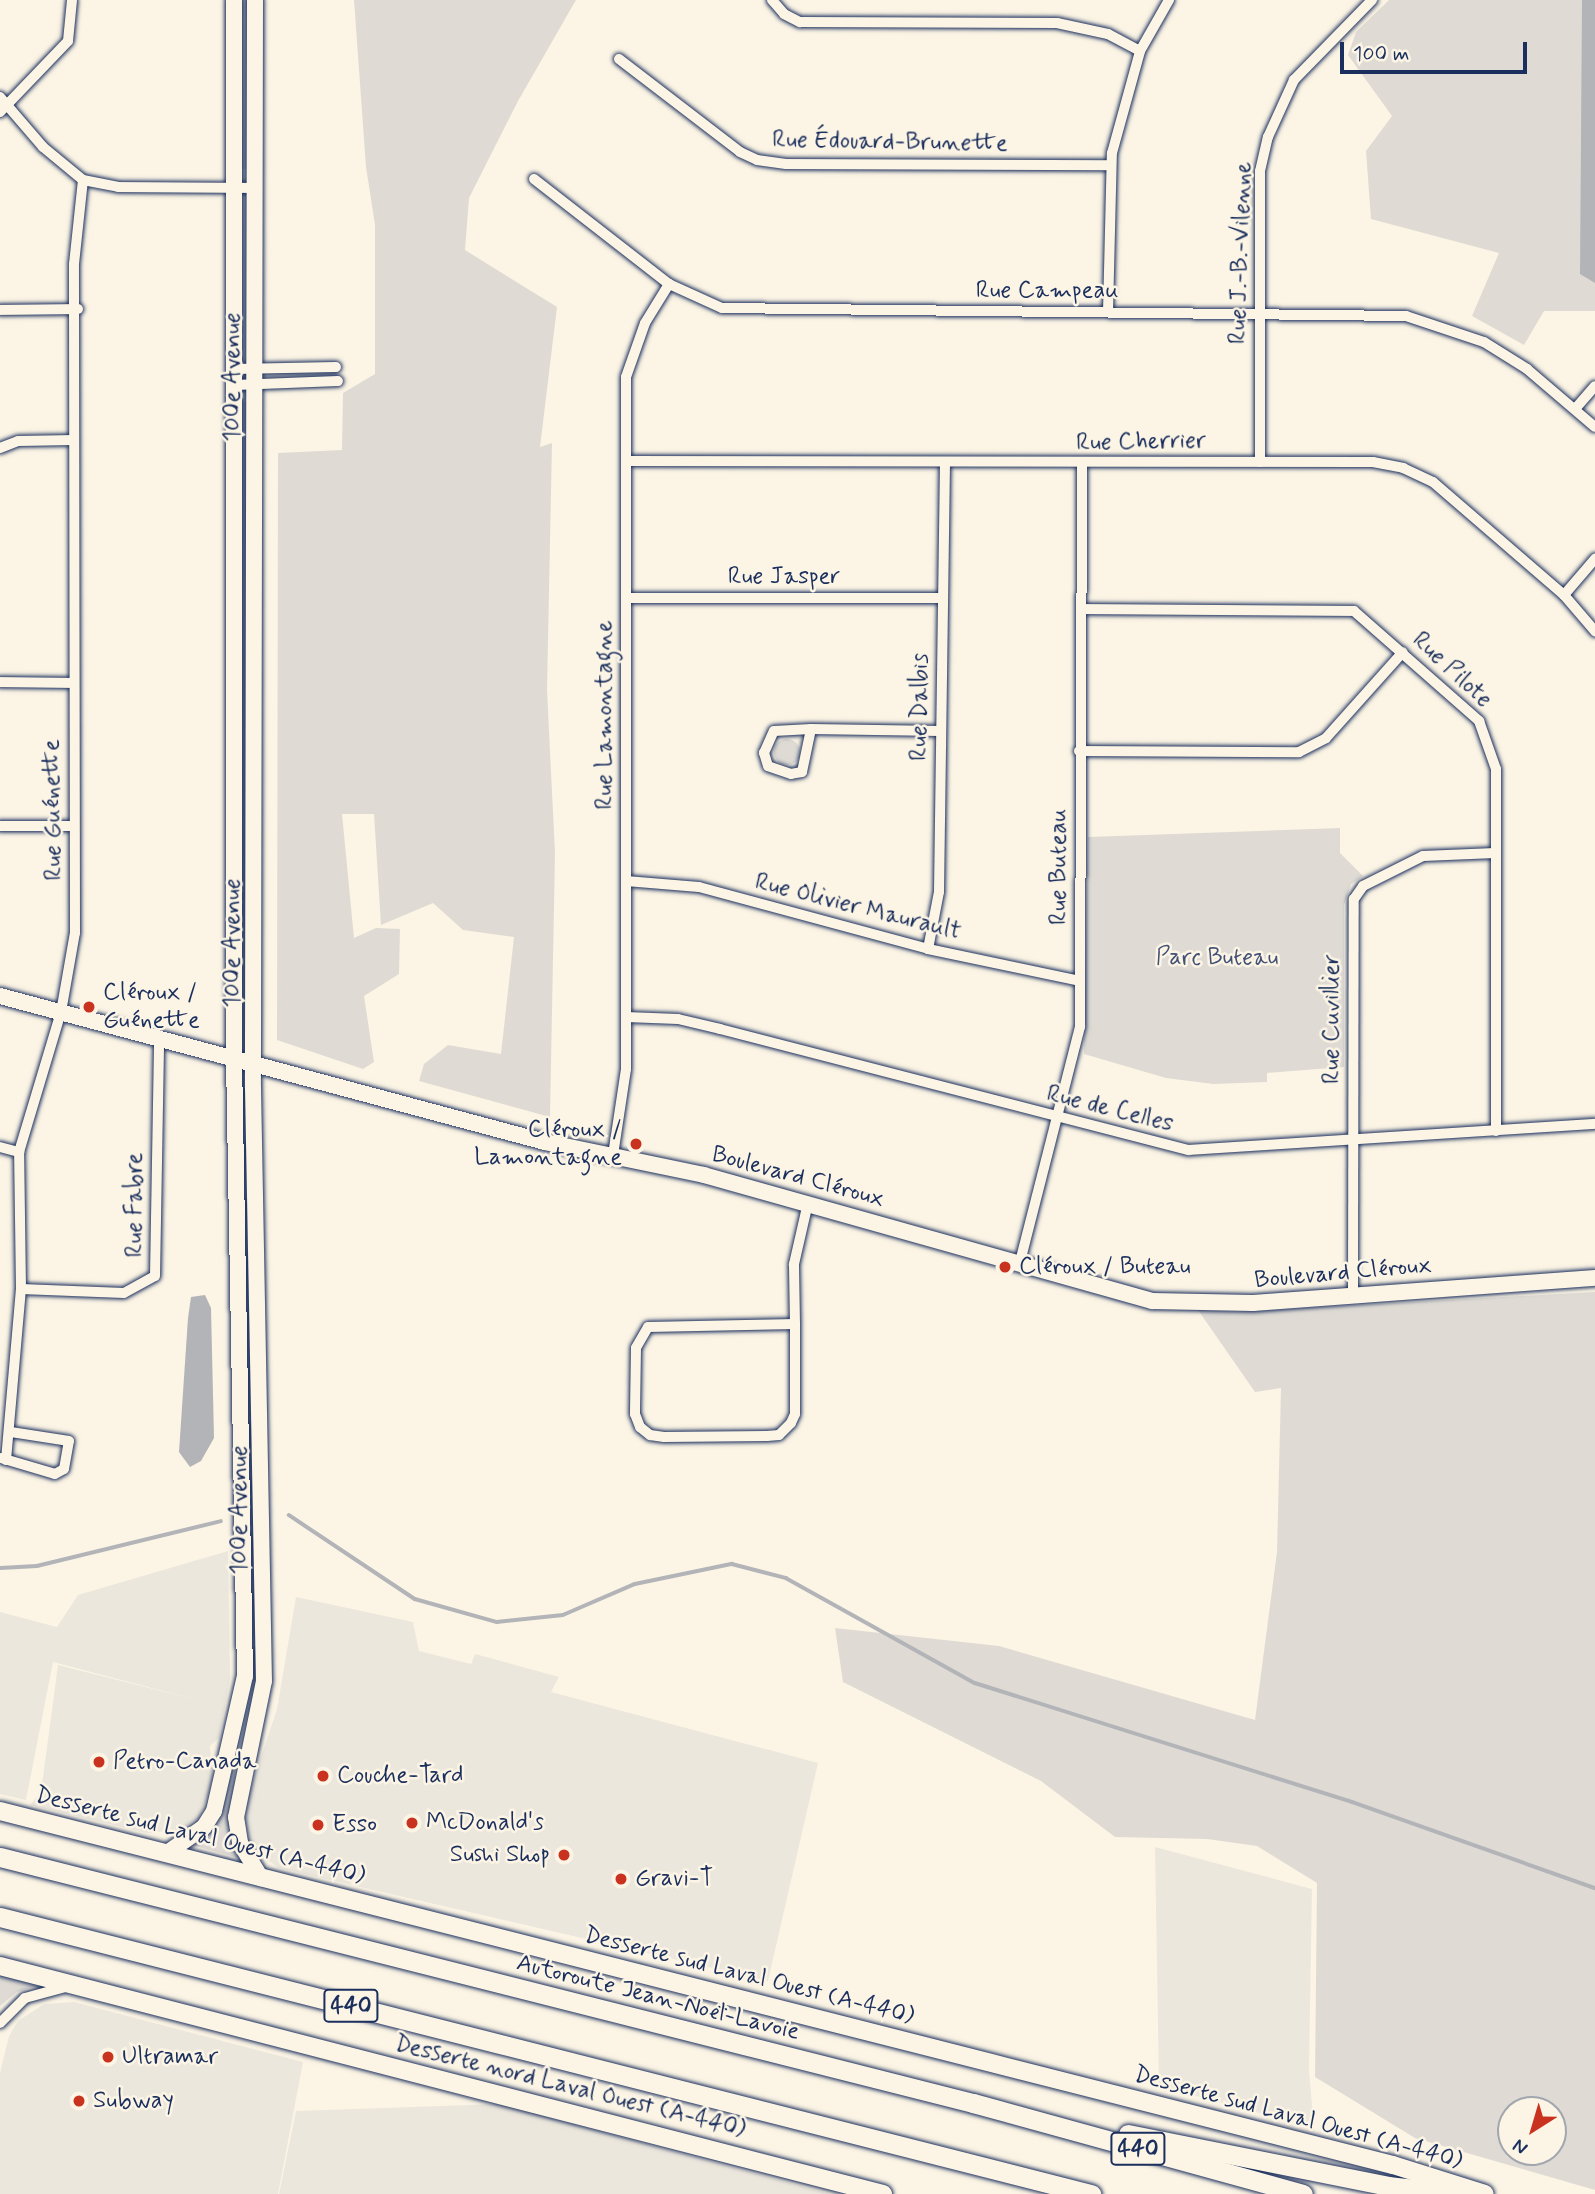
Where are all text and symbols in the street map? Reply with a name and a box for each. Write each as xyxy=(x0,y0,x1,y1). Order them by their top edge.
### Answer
scale bar xyxy=(1343,28,1530,72)
text: 100 m xyxy=(1353,40,1409,68)
street label: Rue Édouard-Brunette xyxy=(772,126,1008,158)
street label: Rue J.-B.-Vilenne xyxy=(1223,161,1259,345)
street label: Rue Campeau xyxy=(977,277,1117,305)
street label: 100e Avenue xyxy=(219,311,247,443)
street label: Rue Cherrier xyxy=(1075,426,1207,458)
street label: Rue Jasper xyxy=(729,563,839,591)
street label: Rue Lamontagne xyxy=(591,620,619,810)
street label: Rue Pilote xyxy=(1407,626,1497,714)
street label: Rue Dalbis xyxy=(905,654,935,760)
street label: Rue Guénette xyxy=(37,740,69,880)
street label: Rue Buteau xyxy=(1045,810,1073,924)
street label: Rue Olivier Maurault xyxy=(752,867,964,947)
street label: 100e Avenue xyxy=(219,877,247,1009)
park label: Parc Buteau xyxy=(1156,944,1278,972)
street label: Rue Cuvillier xyxy=(1318,955,1346,1083)
place label: Cléroux / Guénette xyxy=(103,979,200,1035)
marker: Cléroux / Guénette xyxy=(81,999,97,1015)
street label: Rue de Celles xyxy=(1042,1079,1178,1139)
place label: Cléroux / Lamontagne xyxy=(474,1116,622,1172)
marker: Cléroux / Lamontagne xyxy=(628,1136,644,1152)
street label: Boulevard Cléroux xyxy=(708,1140,888,1214)
street label: Rue Fabre xyxy=(121,1154,149,1256)
street label: Boulevard Cléroux xyxy=(1253,1251,1433,1295)
place label: Cléroux / Buteau xyxy=(1019,1253,1191,1281)
marker: Cléroux / Buteau xyxy=(997,1259,1013,1275)
street label: 100e Avenue xyxy=(226,1444,254,1576)
place label: Petro-Canada xyxy=(113,1748,256,1776)
marker: Petro-Canada xyxy=(91,1754,107,1770)
place label: Couche-Tard xyxy=(337,1762,464,1790)
marker: Couche-Tard xyxy=(315,1768,331,1784)
street label: Desserte sud Laval Ouest (A-440) xyxy=(31,1781,369,1891)
place label: McDonald's xyxy=(426,1809,544,1837)
place label: Esso xyxy=(332,1811,377,1839)
marker: McDonald's xyxy=(404,1815,420,1831)
marker: Esso xyxy=(310,1817,326,1833)
place label: Sushi Shop xyxy=(450,1841,550,1869)
marker: Sushi Shop xyxy=(556,1847,572,1863)
place label: Gravi-T xyxy=(635,1865,713,1893)
marker: Gravi-T xyxy=(613,1871,629,1887)
street label: Desserte sud Laval Ouest (A-440) xyxy=(580,1921,918,2031)
street label: Autoroute Jean-Noël-Lavoie xyxy=(515,1949,801,2047)
road number: 440 xyxy=(323,1986,379,2025)
street label: Desserte nord Laval Ouest (A-440) xyxy=(395,2030,745,2144)
place label: Ultramar xyxy=(122,2043,218,2071)
marker: Ultramar xyxy=(100,2049,116,2065)
street label: Desserte sud Laval Ouest (A-440) xyxy=(1129,2060,1467,2176)
place label: Subway xyxy=(93,2087,174,2115)
marker: Subway xyxy=(71,2093,87,2109)
north arrow xyxy=(1497,2096,1567,2166)
road number: 440 xyxy=(1110,2130,1166,2168)
text: N xyxy=(1508,2133,1533,2160)

